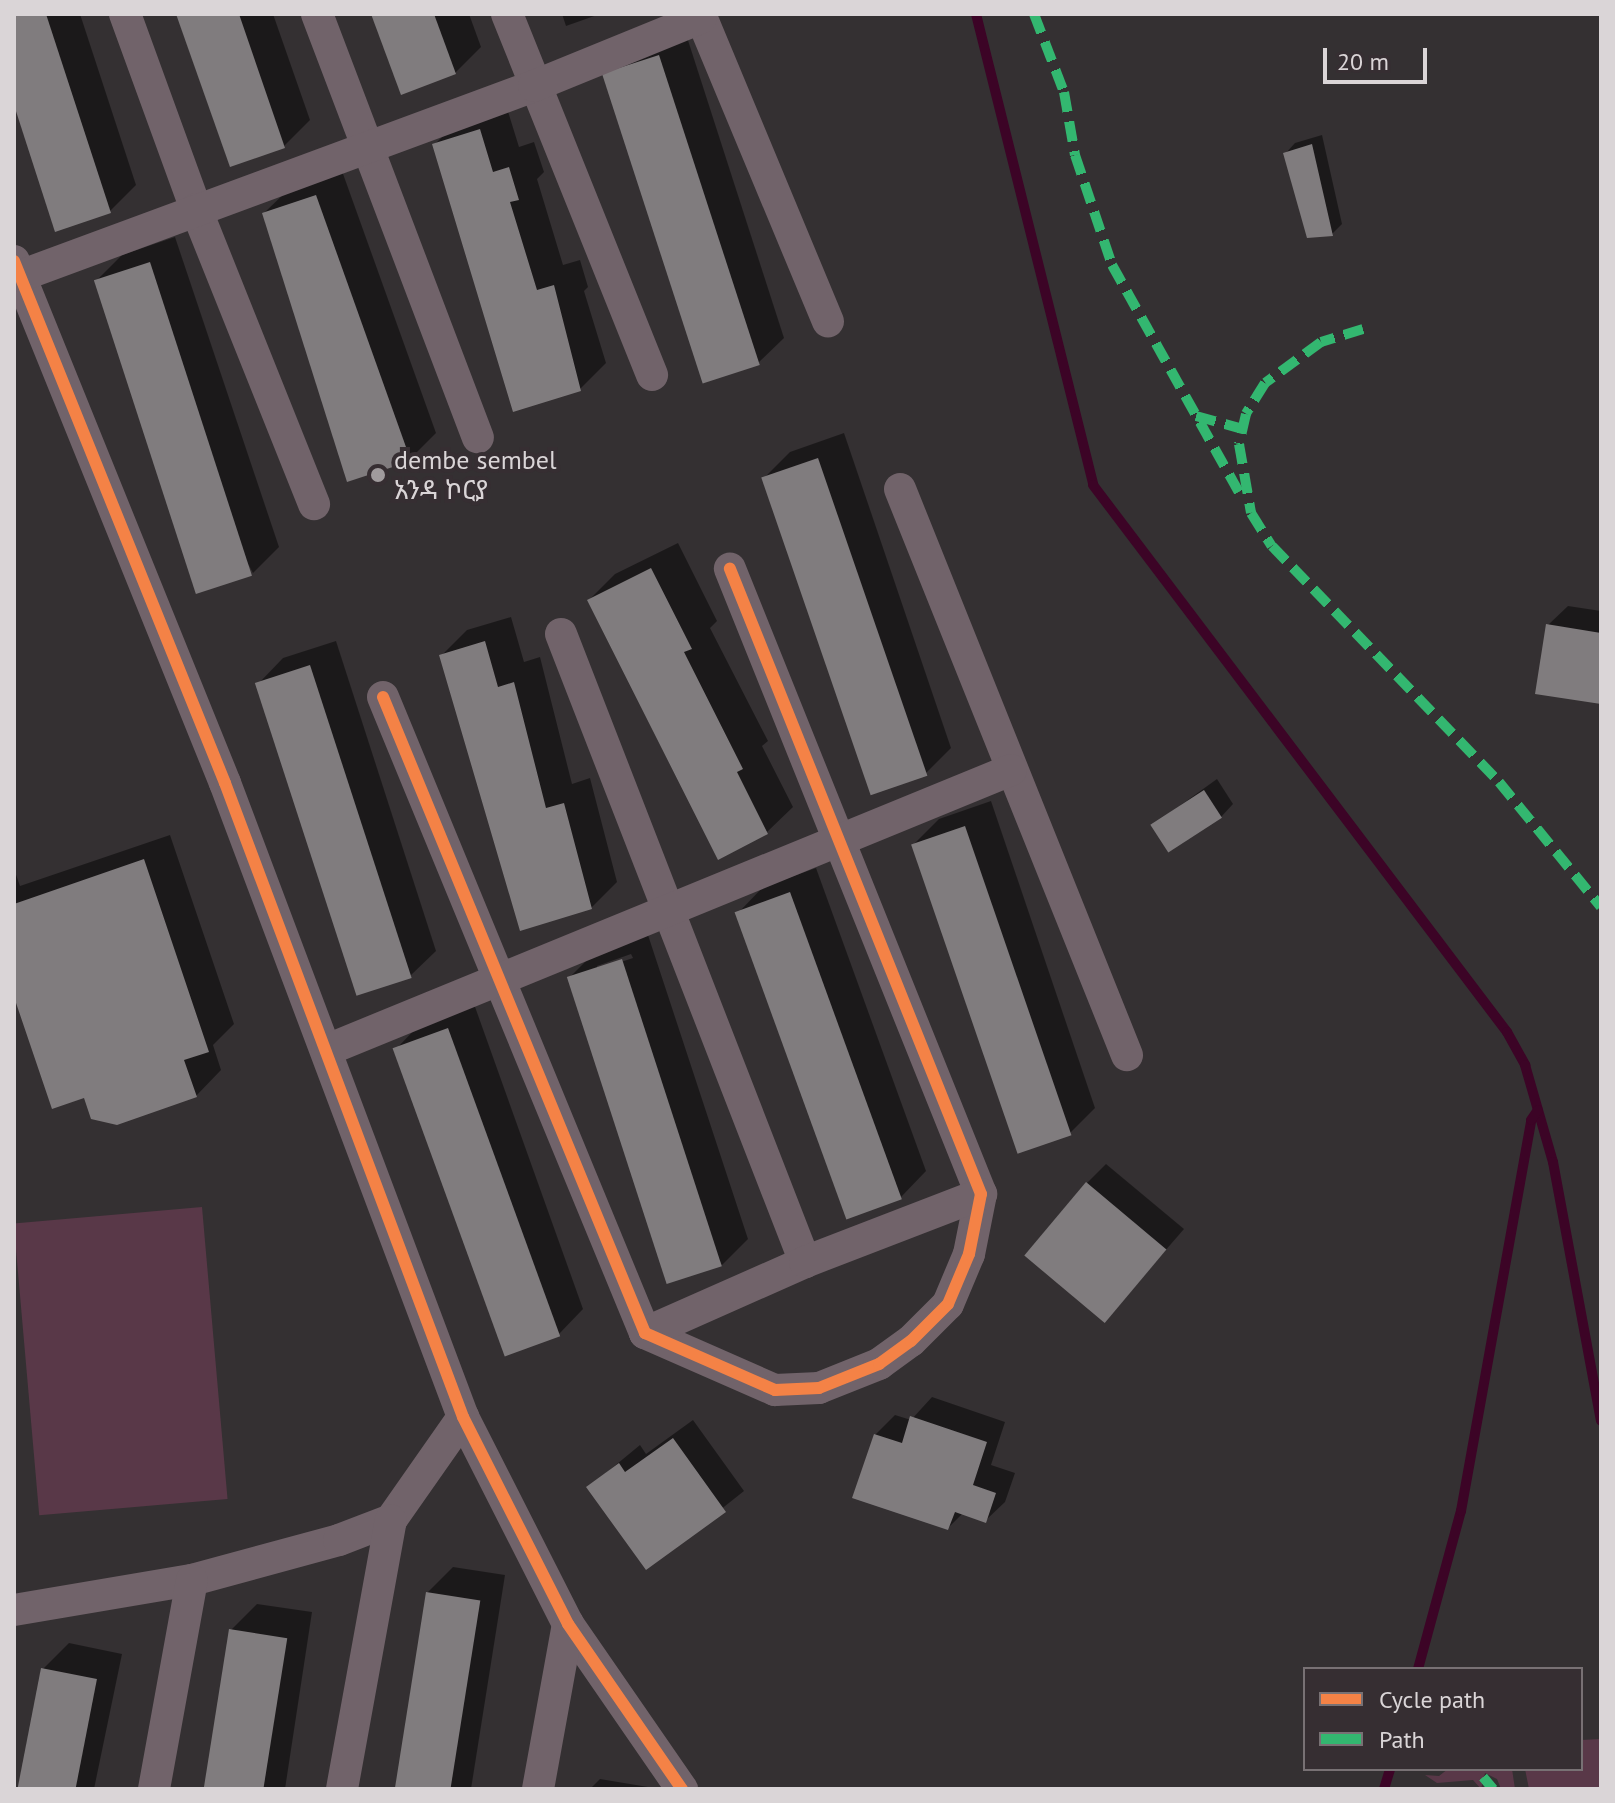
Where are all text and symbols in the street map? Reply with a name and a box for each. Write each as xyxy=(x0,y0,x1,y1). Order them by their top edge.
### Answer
scale bar xyxy=(1327,32,1431,82)
text: 20 m xyxy=(1337,46,1389,77)
place label: dembe sembel አንዳ ኮርያ xyxy=(394,444,557,506)
marker: dembe sembel አንዳ ኮርያ xyxy=(369,466,387,484)
legend xyxy=(1303,1667,1583,1771)
text: Cycle path xyxy=(1379,1684,1485,1715)
text: Path xyxy=(1379,1724,1425,1755)

